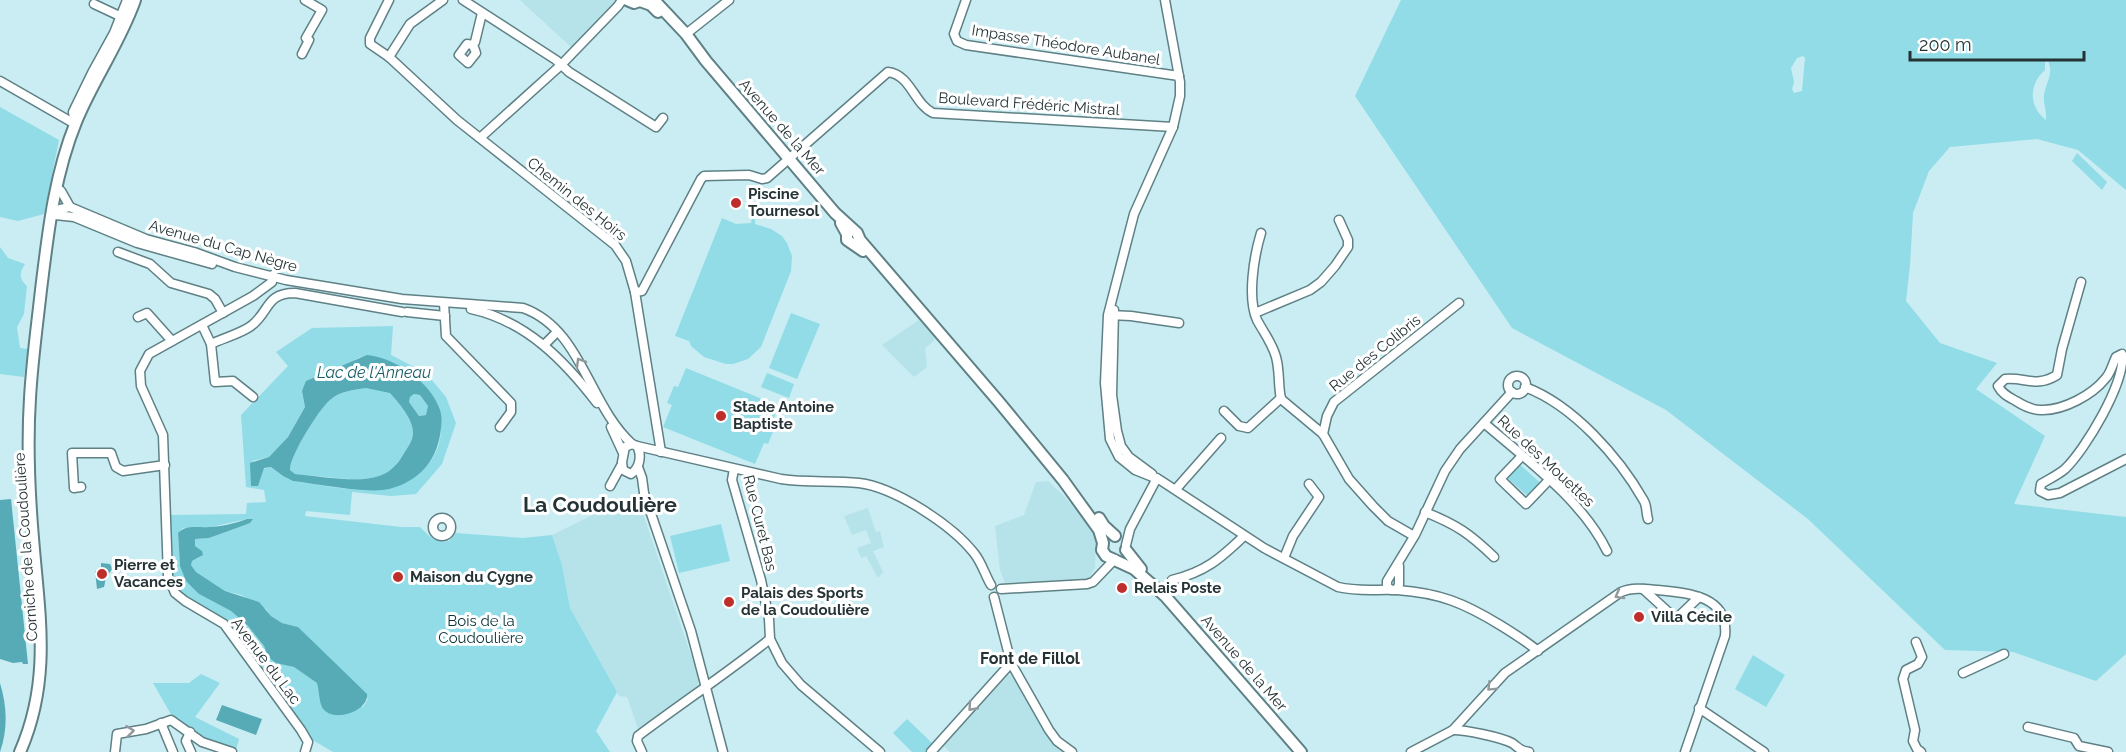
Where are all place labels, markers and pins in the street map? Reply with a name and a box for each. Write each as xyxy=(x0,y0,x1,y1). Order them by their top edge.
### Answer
place label: Piscine Tournesol xyxy=(748,185,820,220)
marker: Piscine Tournesol xyxy=(729,196,743,210)
place label: Stade Antoine Baptiste xyxy=(733,398,834,433)
marker: Stade Antoine Baptiste xyxy=(714,409,728,423)
place label: Pierre et Vacances xyxy=(114,556,183,591)
marker: Pierre et Vacances xyxy=(95,567,109,581)
place label: Maison du Cygne xyxy=(410,568,533,586)
marker: Maison du Cygne xyxy=(391,570,405,584)
place label: Relais Poste xyxy=(1134,579,1221,597)
marker: Relais Poste xyxy=(1115,581,1129,595)
place label: Palais des Sports de la Coudoulière xyxy=(741,584,869,619)
marker: Palais des Sports de la Coudoulière xyxy=(722,595,736,609)
place label: Villa Cécile xyxy=(1651,608,1732,626)
marker: Villa Cécile xyxy=(1632,610,1646,624)

